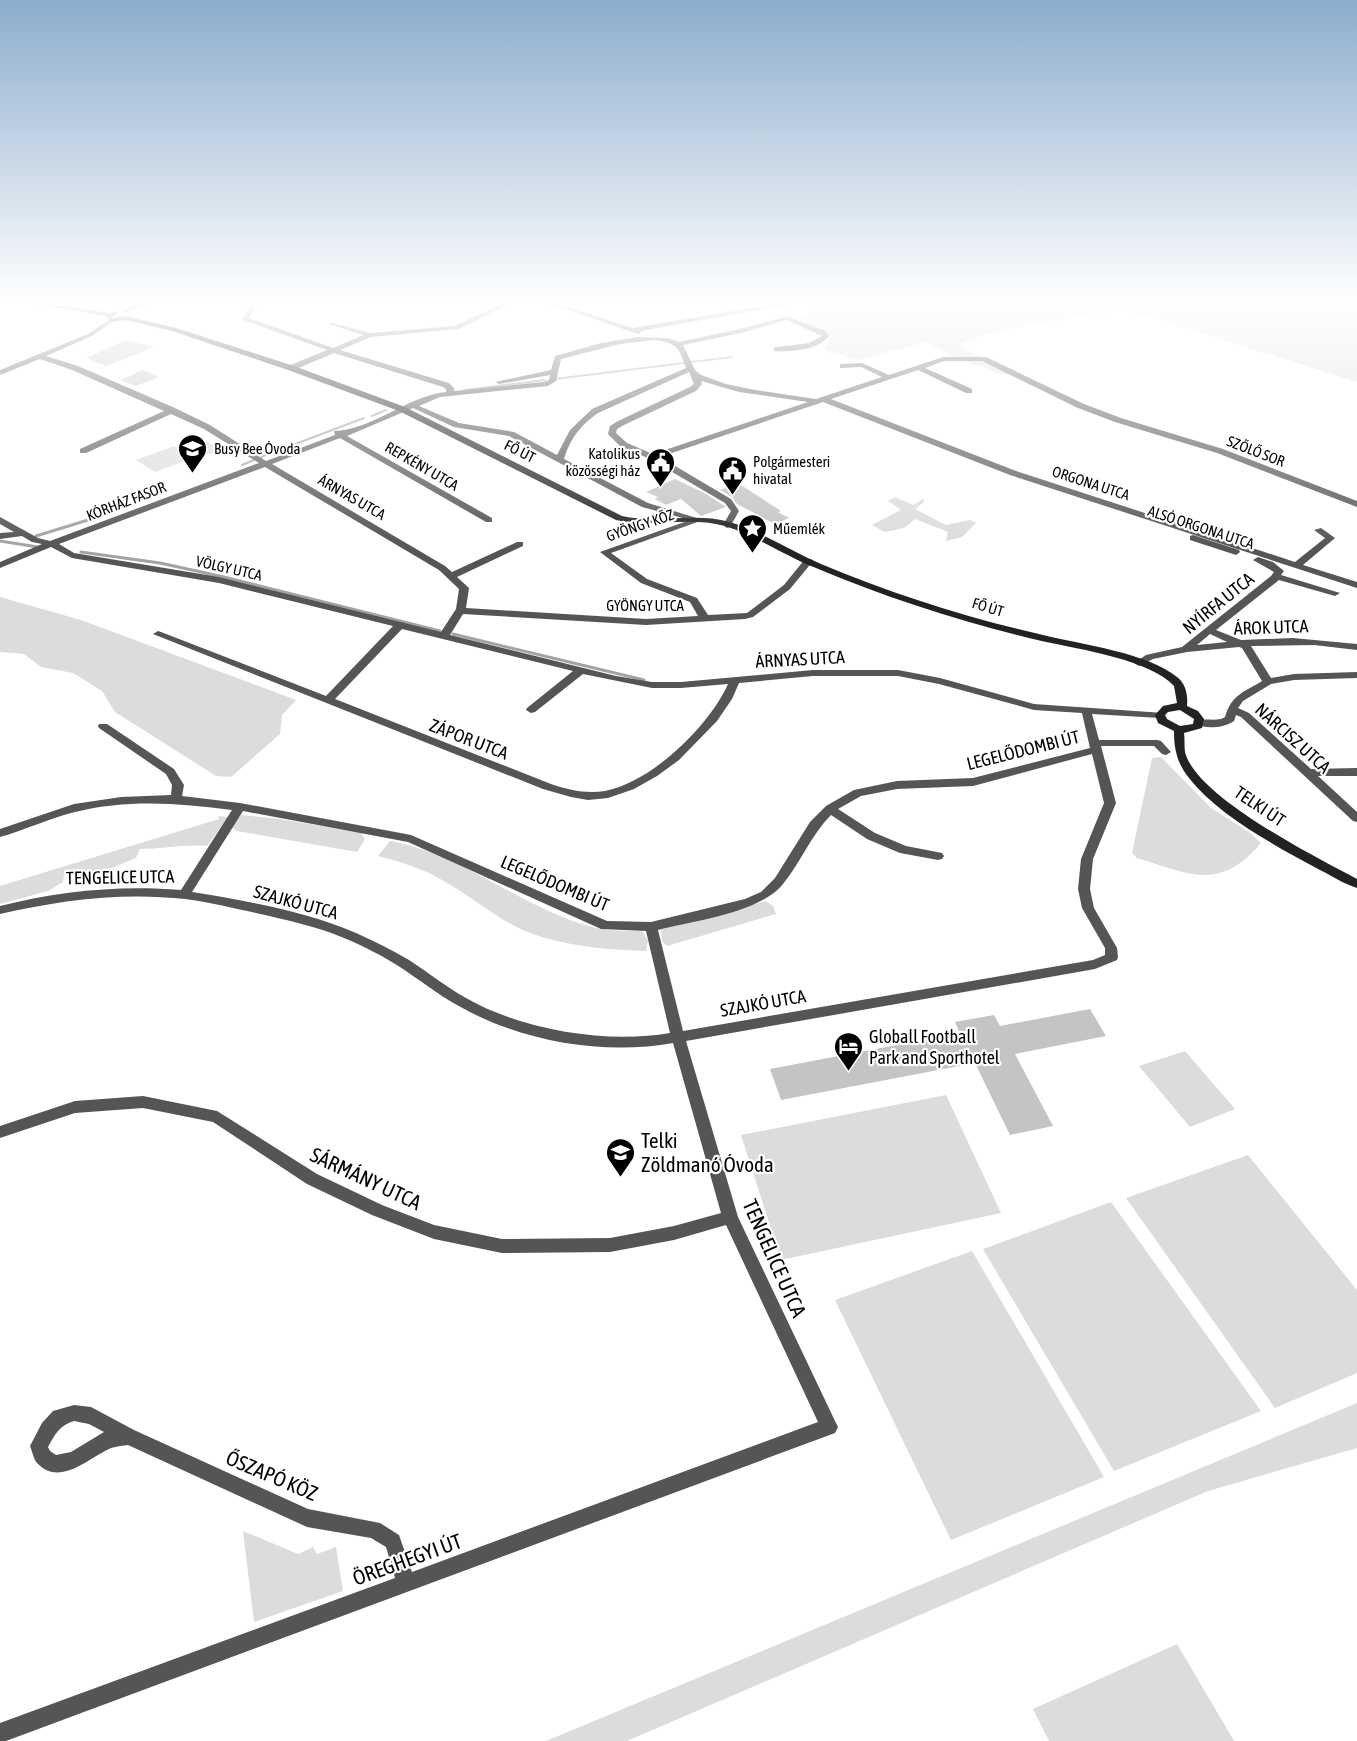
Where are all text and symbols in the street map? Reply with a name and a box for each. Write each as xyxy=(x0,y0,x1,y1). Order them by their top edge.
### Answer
school or university icon: Busy Bee Óvoda xyxy=(177,432,209,474)
street label: SZŐLŐ SOR xyxy=(1225,432,1288,470)
street label: FŐ ÚT xyxy=(502,436,539,466)
street label: REPKÉNY UTCA xyxy=(382,438,462,494)
place label: Busy Bee Óvoda xyxy=(214,440,301,457)
place label: Katolikus közösségi ház xyxy=(565,445,641,479)
public building icon: Katolikus közösségi ház xyxy=(645,446,677,488)
place label: Polgármesteri hivatal xyxy=(753,453,830,487)
public building icon: Polgármesteri hivatal xyxy=(716,454,748,496)
street label: ORGONA UTCA xyxy=(1050,463,1132,504)
street label: ÁRNYAS UTCA xyxy=(315,471,389,523)
street label: KÓRHÁZ FASOR xyxy=(84,478,169,524)
street label: ALSÓ ORGONA UTCA xyxy=(1146,502,1257,552)
street label: GYÖNGY KÖZ xyxy=(604,505,676,545)
place icon: Műemlék xyxy=(736,512,768,554)
place label: Műemlék xyxy=(773,520,826,537)
street label: VÖLGY UTCA xyxy=(194,552,264,584)
street label: NYÍRFA UTCA xyxy=(1178,568,1258,638)
street label: FŐ ÚT xyxy=(970,594,1006,620)
street label: GYÖNGY UTCA xyxy=(606,597,684,614)
street label: ÁROK UTCA xyxy=(1233,615,1309,639)
street label: ÁRNYAS UTCA xyxy=(755,646,845,672)
street label: NÁRCISZ UTCA xyxy=(1251,699,1335,777)
street label: ZÁPOR UTCA xyxy=(427,714,512,764)
street label: LEGELŐDOMBI ÚT xyxy=(964,726,1082,774)
street label: TELKI ÚT xyxy=(1231,781,1290,831)
street label: LEGELŐDOMBI ÚT xyxy=(498,851,612,915)
street label: TENGELICE UTCA xyxy=(66,866,174,888)
street label: SZAJKÓ UTCA xyxy=(251,881,341,923)
street label: SZAJKÓ UTCA xyxy=(719,985,808,1021)
place label: Globall Football Park and Sporthotel xyxy=(869,1026,1000,1068)
hotel icon: Globall Football Park and Sporthotel xyxy=(832,1030,864,1072)
place label: Telki Zöldmanó Óvoda xyxy=(641,1128,774,1176)
school or university icon: Telki Zöldmanó Óvoda xyxy=(604,1136,636,1178)
street label: SÁRMÁNY UTCA xyxy=(307,1142,426,1214)
street label: TENGELICE UTCA xyxy=(738,1195,812,1321)
street label: ŐSZAPÓ KÖZ xyxy=(223,1445,321,1505)
street label: ÖREGHEGYI ÚT xyxy=(349,1528,465,1590)

